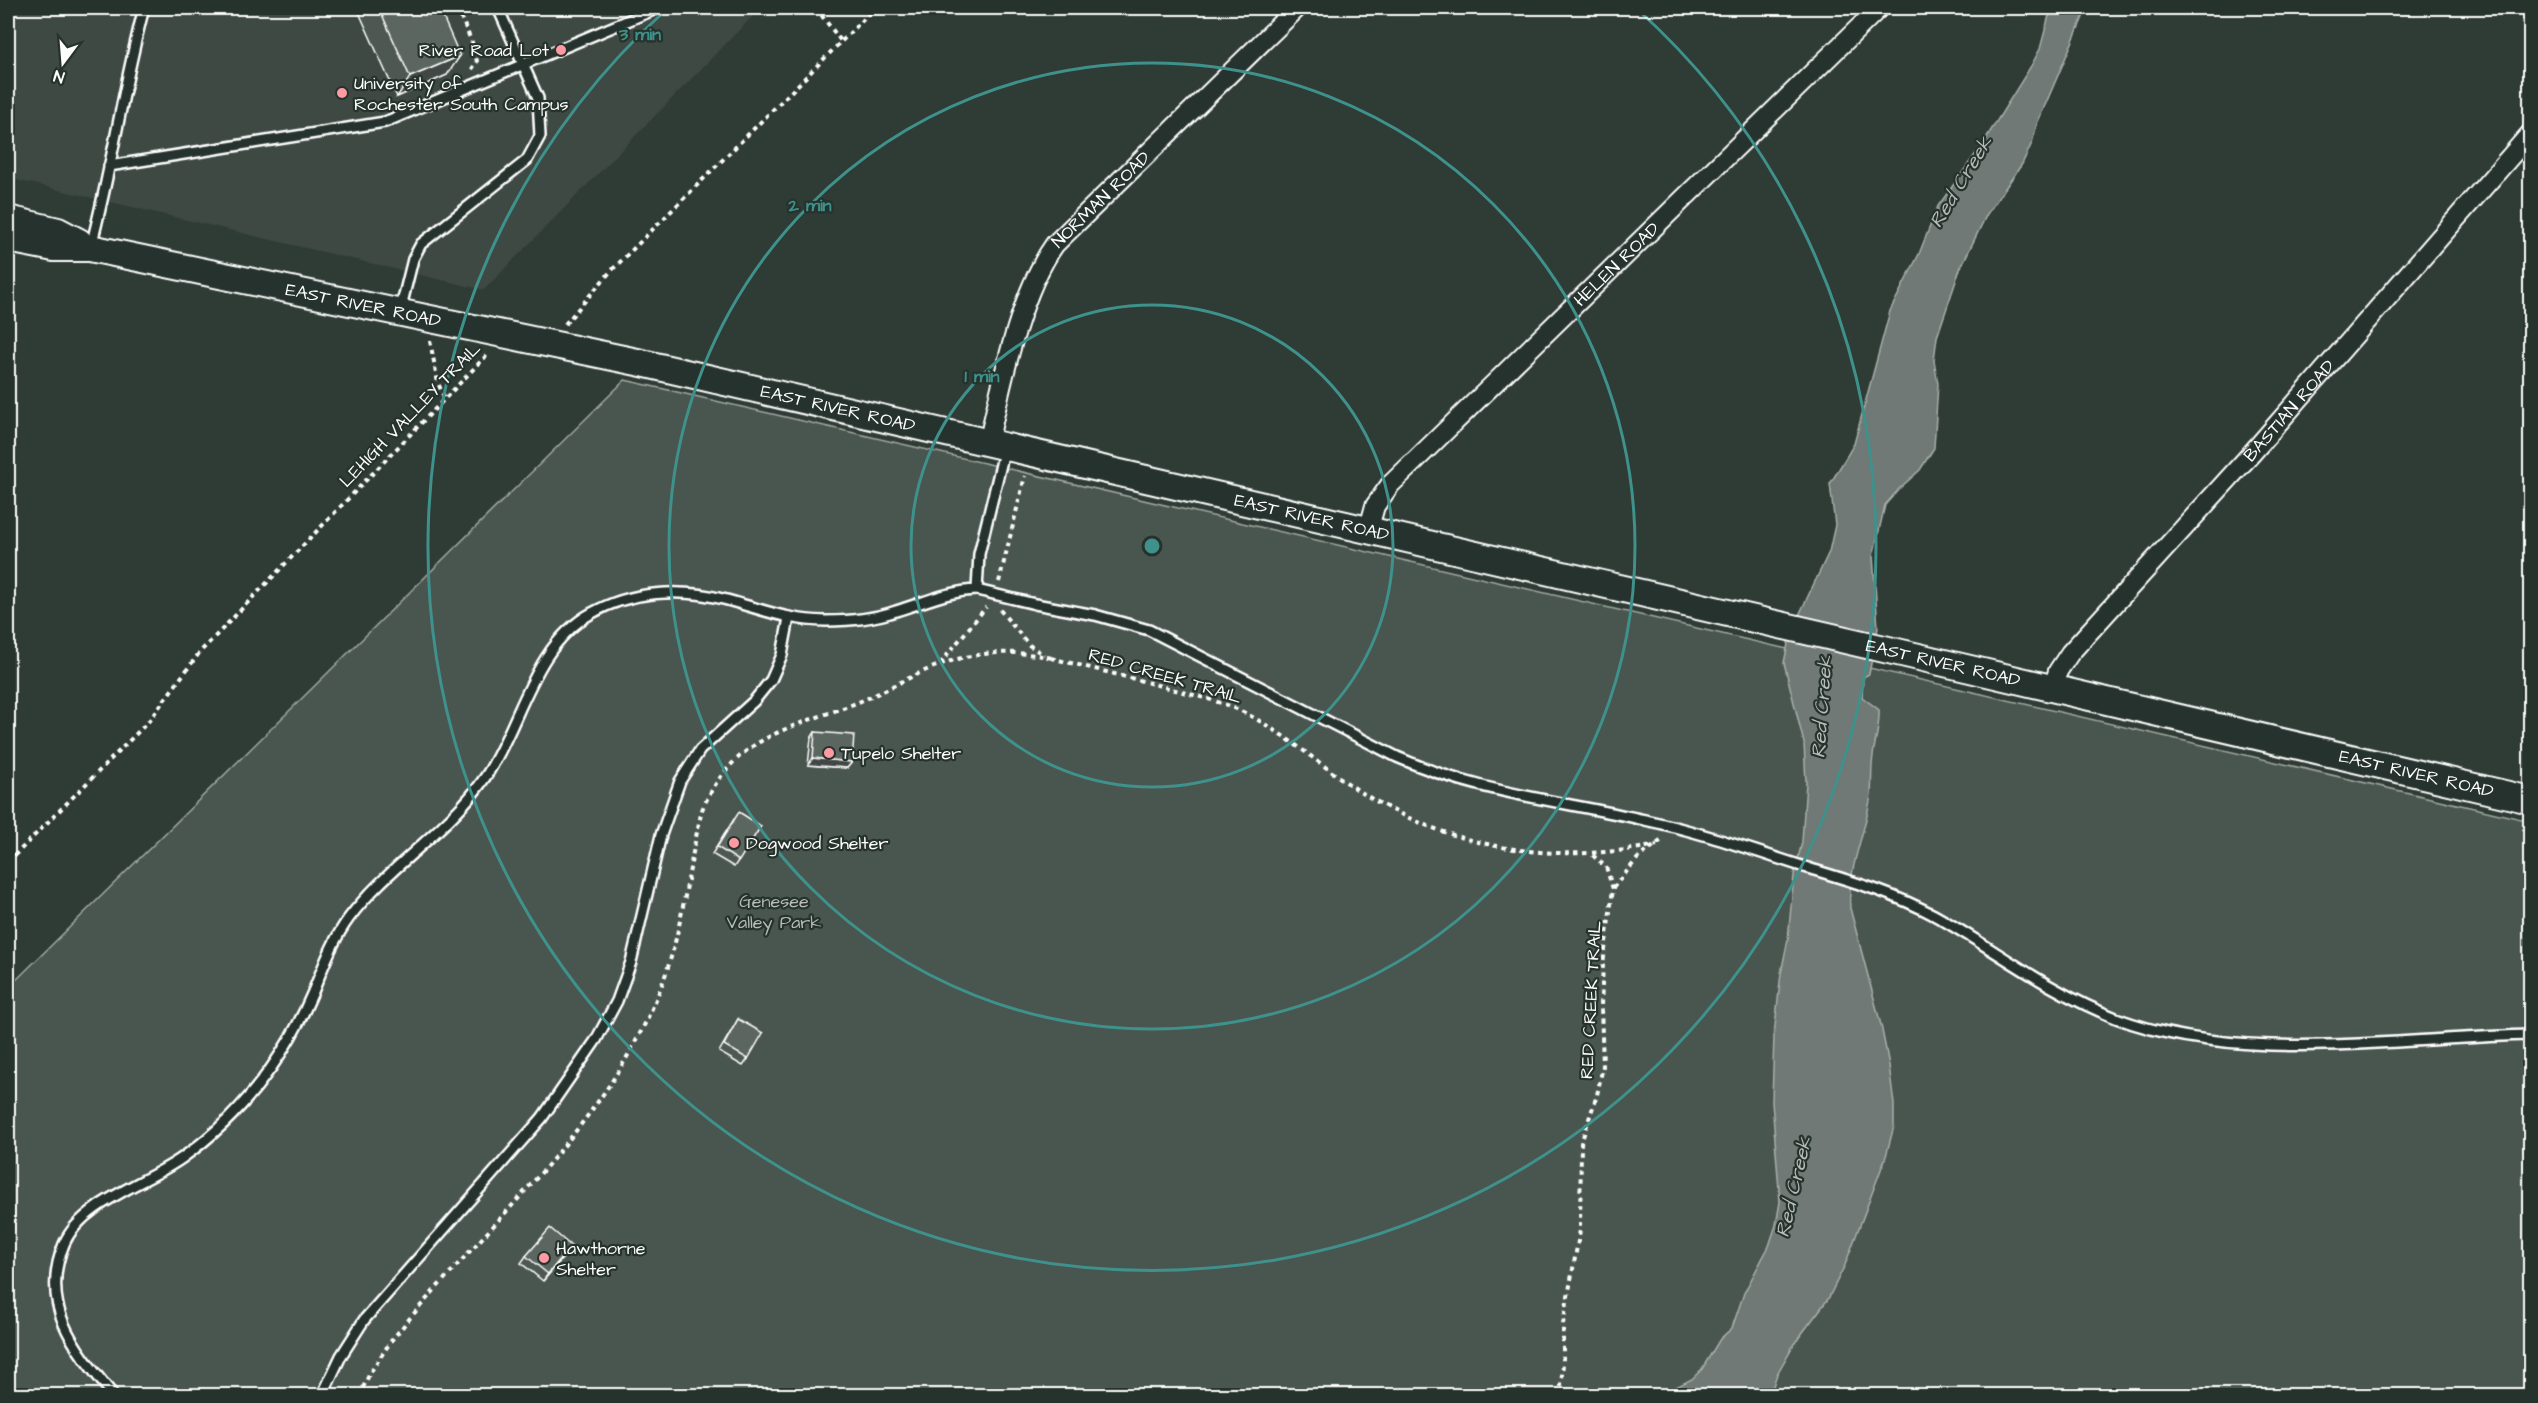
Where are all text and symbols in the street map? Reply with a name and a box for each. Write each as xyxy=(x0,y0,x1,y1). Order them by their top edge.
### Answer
text: 3 min xyxy=(618,22,661,47)
north arrow xyxy=(33,33,93,93)
place label: River Road Lot xyxy=(419,38,550,63)
marker: River Road Lot xyxy=(554,43,568,57)
text: N xyxy=(51,65,67,88)
place label: University of Rochester South Campus xyxy=(354,71,569,117)
marker: University of Rochester South Campus xyxy=(335,86,349,100)
water label: Red Creek xyxy=(1923,130,2000,233)
street label: NORMAN ROAD xyxy=(1046,145,1156,254)
text: 2 min xyxy=(787,193,832,218)
street label: HELEN ROAD xyxy=(1568,216,1665,312)
street label: EAST RIVER ROAD xyxy=(283,277,443,333)
street label: LEHIGH VALLEY TRAIL xyxy=(334,336,486,493)
street label: BASTIAN ROAD xyxy=(2238,354,2341,467)
text: 1 min xyxy=(964,364,1000,389)
street label: EAST RIVER ROAD xyxy=(758,378,918,438)
street label: EAST RIVER ROAD xyxy=(1232,487,1392,547)
centre of rings xyxy=(1142,536,1162,556)
street label: EAST RIVER ROAD xyxy=(1863,633,2023,693)
street label: RED CREEK TRAIL xyxy=(1086,642,1245,710)
water label: Red Creek xyxy=(1804,654,1840,759)
place label: Tupelo Shelter xyxy=(841,741,961,766)
street label: EAST RIVER ROAD xyxy=(2337,743,2496,804)
marker: Tupelo Shelter xyxy=(822,746,836,760)
place label: Dogwood Shelter xyxy=(746,831,888,857)
marker: Dogwood Shelter xyxy=(727,836,741,850)
park label: Genesee Valley Park xyxy=(727,889,821,936)
street label: RED CREEK TRAIL xyxy=(1574,920,1608,1080)
water label: Red Creek xyxy=(1769,1133,1819,1240)
place label: Hawthorne Shelter xyxy=(556,1236,646,1282)
marker: Hawthorne Shelter xyxy=(537,1251,551,1265)

